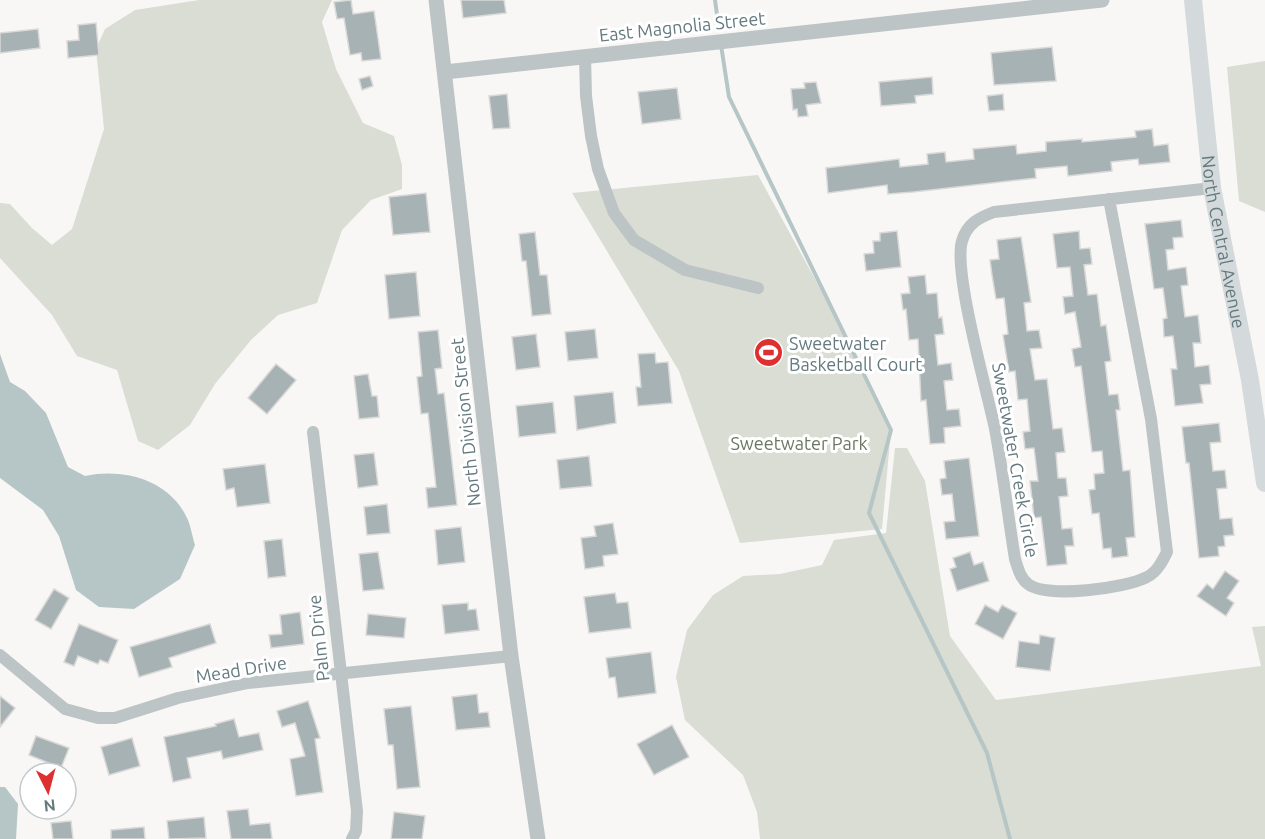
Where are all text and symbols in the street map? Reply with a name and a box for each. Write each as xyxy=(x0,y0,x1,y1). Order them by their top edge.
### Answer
street label: East Magnolia Street xyxy=(598,7,766,45)
street label: North Central Avenue xyxy=(1199,154,1250,330)
place label: Sweetwater Basketball Court xyxy=(789,333,922,374)
street label: North Division Street xyxy=(446,337,484,507)
sports icon: Sweetwater Basketball Court xyxy=(752,337,784,369)
street label: Sweetwater Creek Circle xyxy=(989,361,1043,559)
park label: Sweetwater Park xyxy=(730,433,868,453)
street label: Palm Drive xyxy=(304,594,332,682)
street label: Mead Drive xyxy=(194,652,288,686)
north arrow xyxy=(18,761,78,821)
text: N xyxy=(43,796,56,815)

